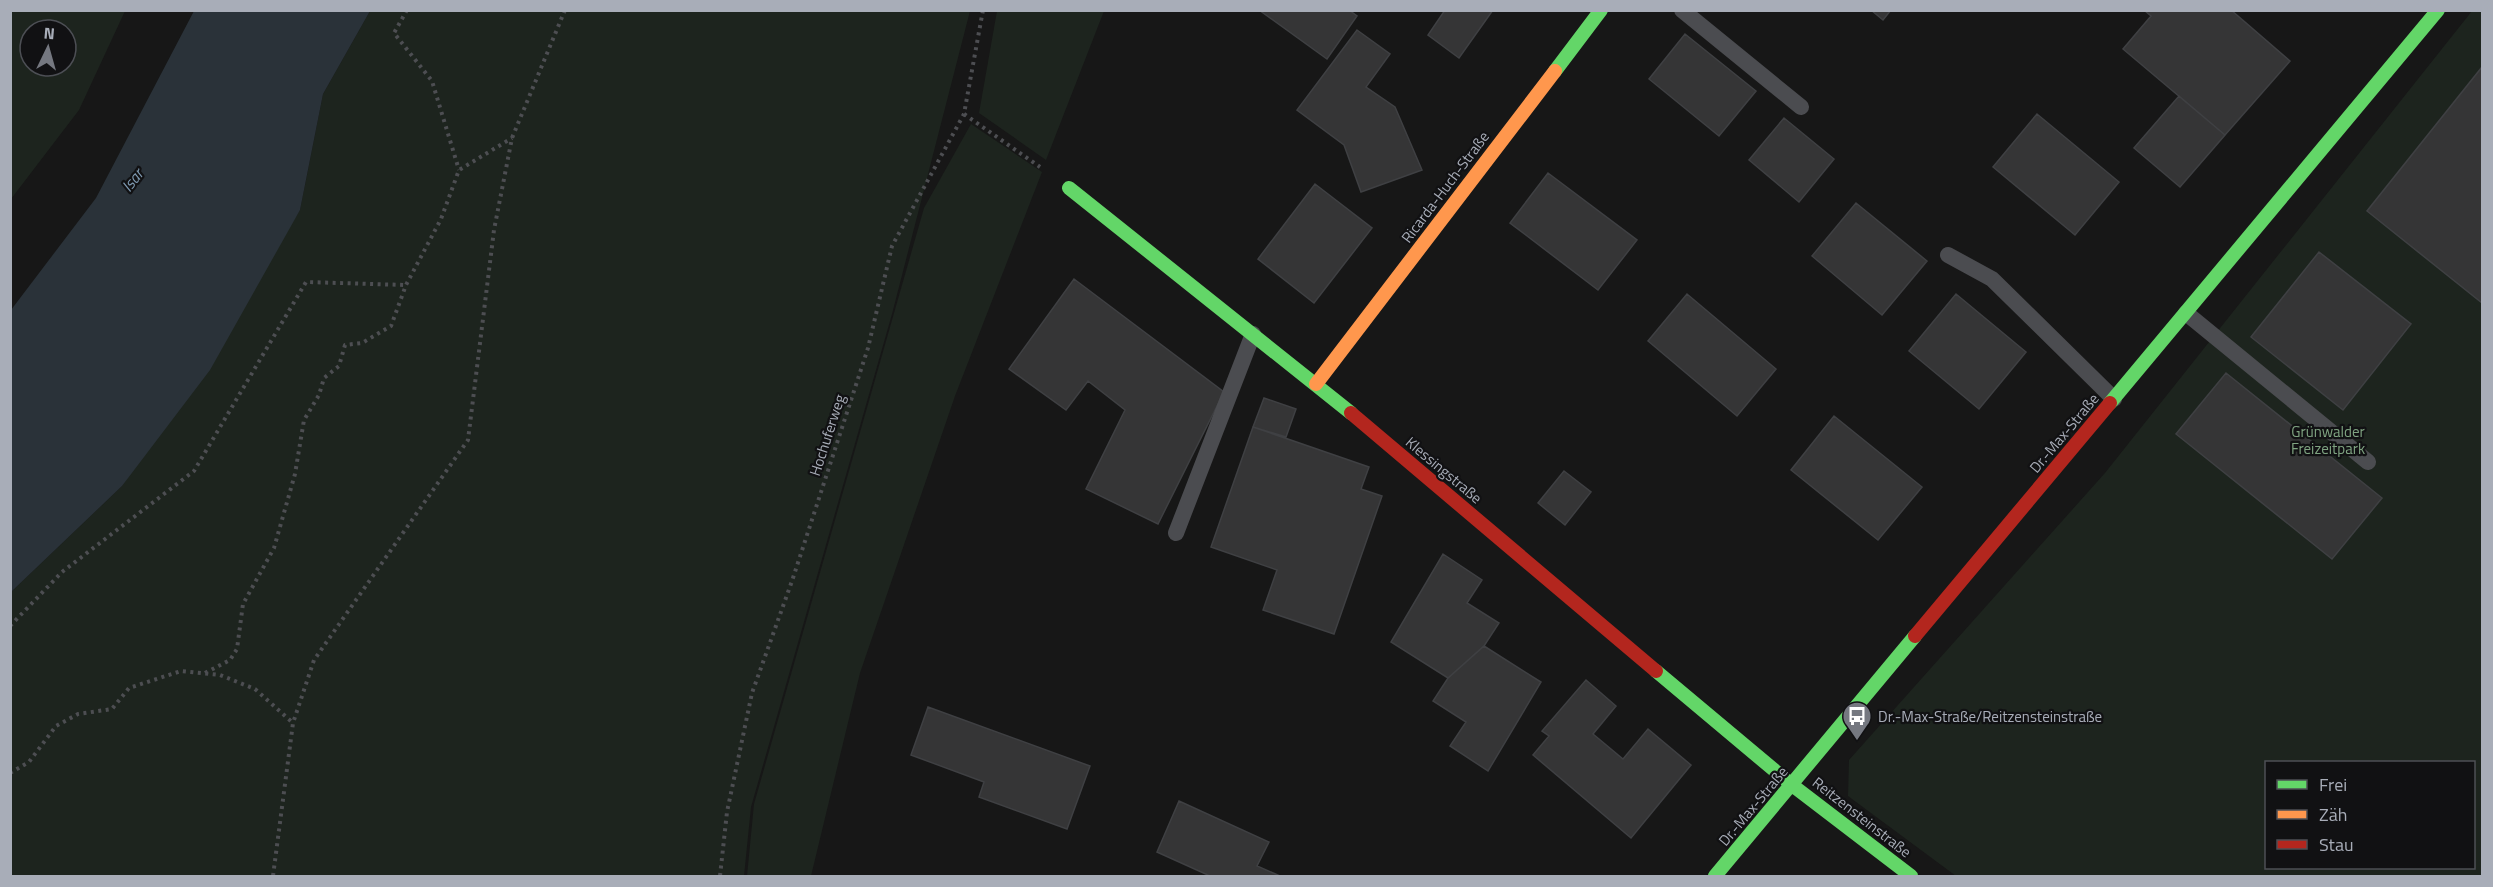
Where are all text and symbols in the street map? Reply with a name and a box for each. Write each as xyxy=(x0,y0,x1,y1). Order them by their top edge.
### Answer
north arrow xyxy=(18,18,78,78)
text: N xyxy=(43,21,56,45)
street label: Ricarda-Huch-Straße xyxy=(1395,126,1495,248)
water label: Isar xyxy=(115,162,150,197)
street label: Dr.-Max-Straße xyxy=(2024,388,2104,478)
street label: Hochuferweg xyxy=(803,391,851,479)
park label: Grünwalder Freizeitpark xyxy=(2291,420,2365,460)
street label: Klessingstraße xyxy=(1401,431,1487,509)
bus stop icon: Dr.-Max-Straße/Reitzensteinstraße xyxy=(1841,700,1873,742)
place label: Dr.-Max-Straße/Reitzensteinstraße xyxy=(1878,705,2102,728)
street label: Dr.-Max-Straße xyxy=(1713,761,1793,851)
legend xyxy=(2265,761,2475,869)
street label: Reitzensteinstraße xyxy=(1808,771,1916,863)
text: Frei xyxy=(2319,771,2347,798)
text: Zäh xyxy=(2319,801,2347,828)
text: Stau xyxy=(2319,831,2354,858)

